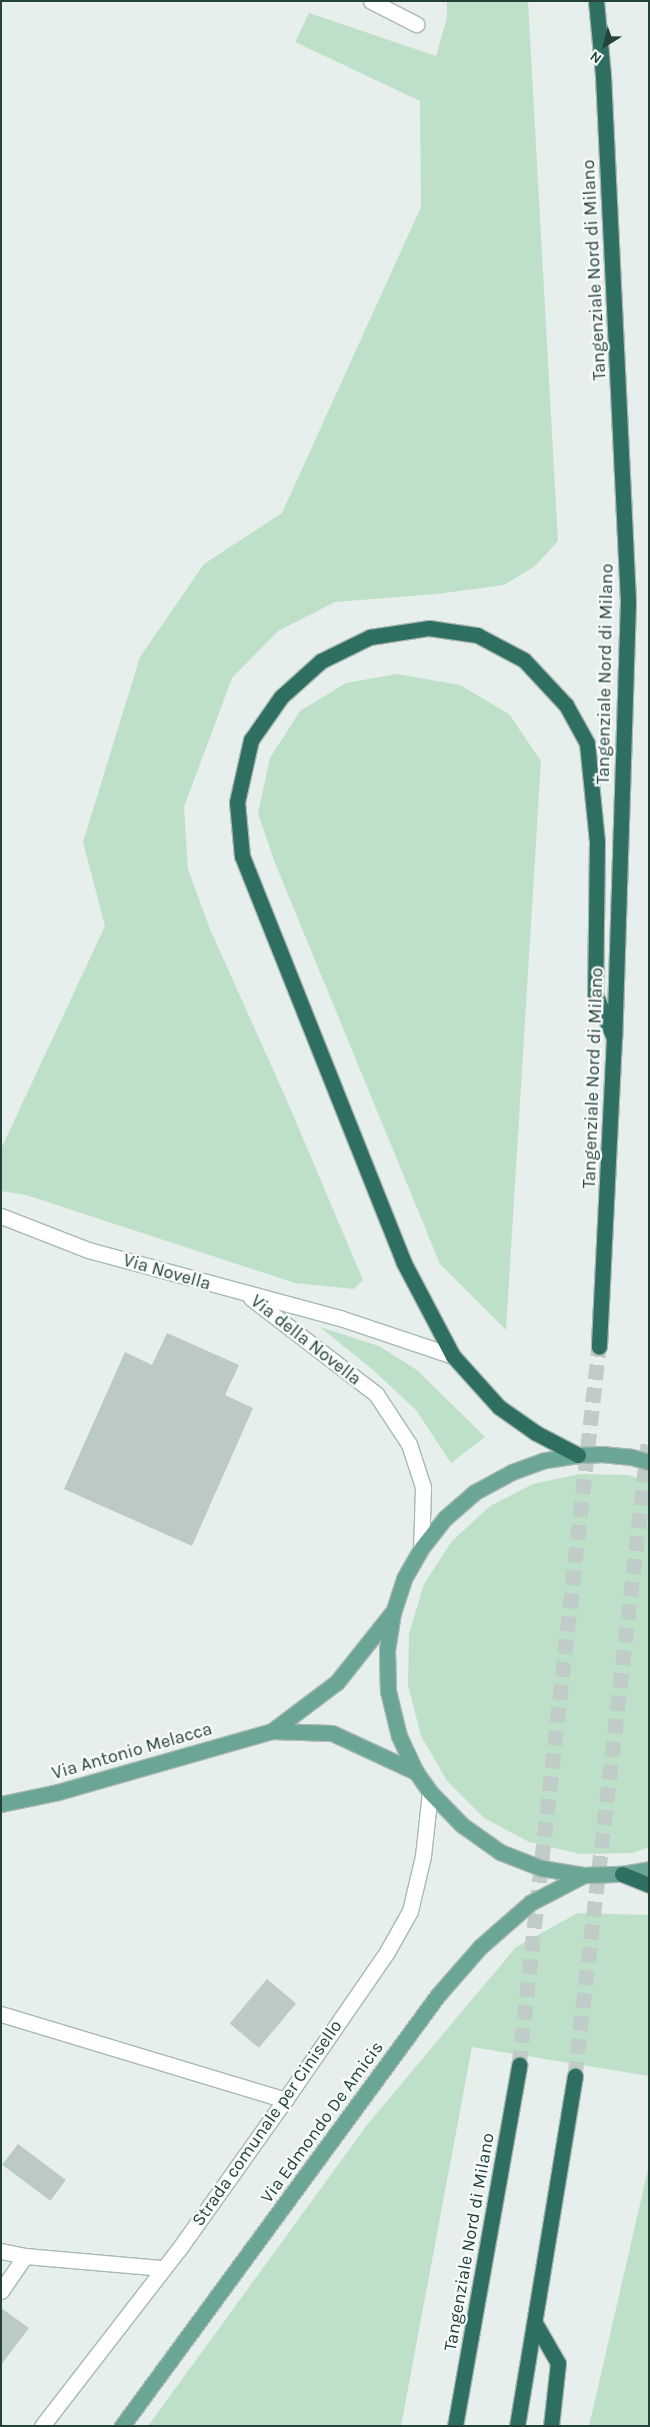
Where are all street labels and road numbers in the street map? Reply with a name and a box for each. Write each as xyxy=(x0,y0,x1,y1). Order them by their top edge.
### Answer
street label: Tangenziale Nord di Milano xyxy=(577,159,611,381)
street label: Tangenziale Nord di Milano xyxy=(592,563,618,785)
street label: Tangenziale Nord di Milano xyxy=(578,967,608,1189)
street label: Via Novella xyxy=(121,1249,213,1295)
street label: Via della Novella xyxy=(246,1290,366,1390)
street label: Via Antonio Melacca xyxy=(49,1718,215,1784)
street label: Strada comunale per Cinisello xyxy=(187,2016,347,2230)
street label: Via Edmondo De Amicis xyxy=(256,2037,388,2207)
street label: Tangenziale Nord di Milano xyxy=(439,2131,499,2353)

